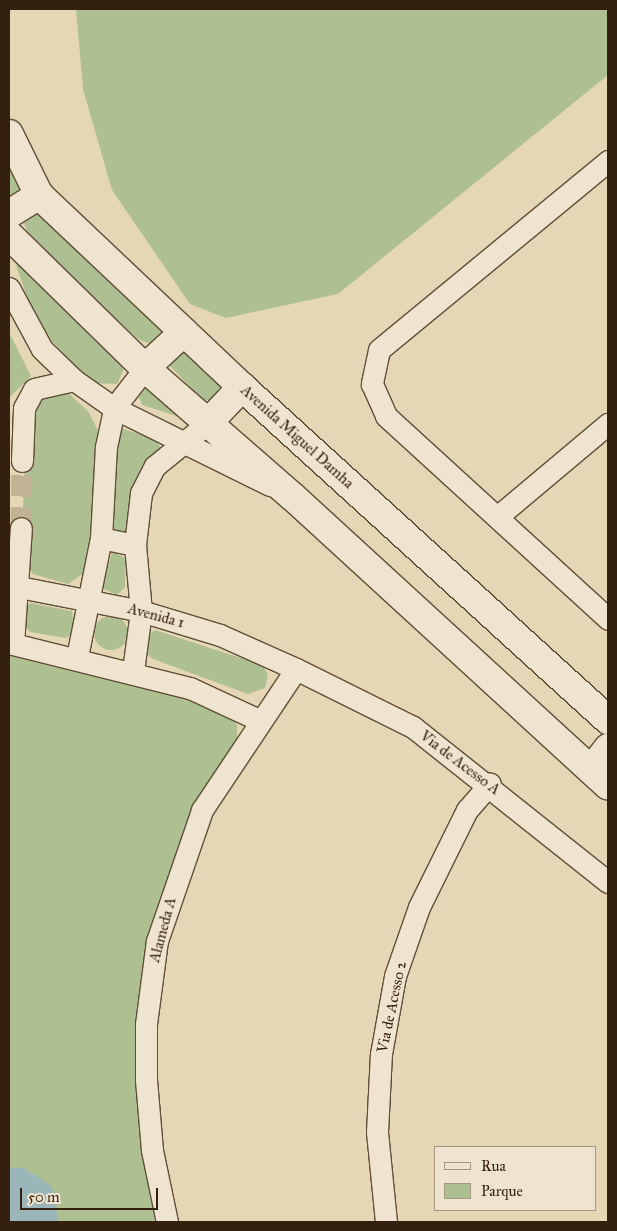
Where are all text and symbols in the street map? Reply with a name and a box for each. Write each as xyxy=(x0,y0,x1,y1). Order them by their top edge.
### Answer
street label: Avenida Miguel Damha xyxy=(237,382,357,492)
street label: Avenida 1 xyxy=(126,600,186,632)
street label: Via de Acesso A xyxy=(416,727,504,799)
street label: Alameda A xyxy=(146,896,180,964)
street label: Via de Acesso 2 xyxy=(374,960,410,1054)
legend xyxy=(434,1146,597,1211)
text: Rua xyxy=(481,1157,506,1175)
scale bar xyxy=(22,1178,160,1210)
text: Parque xyxy=(481,1182,523,1200)
text: 50 m xyxy=(28,1188,60,1206)

